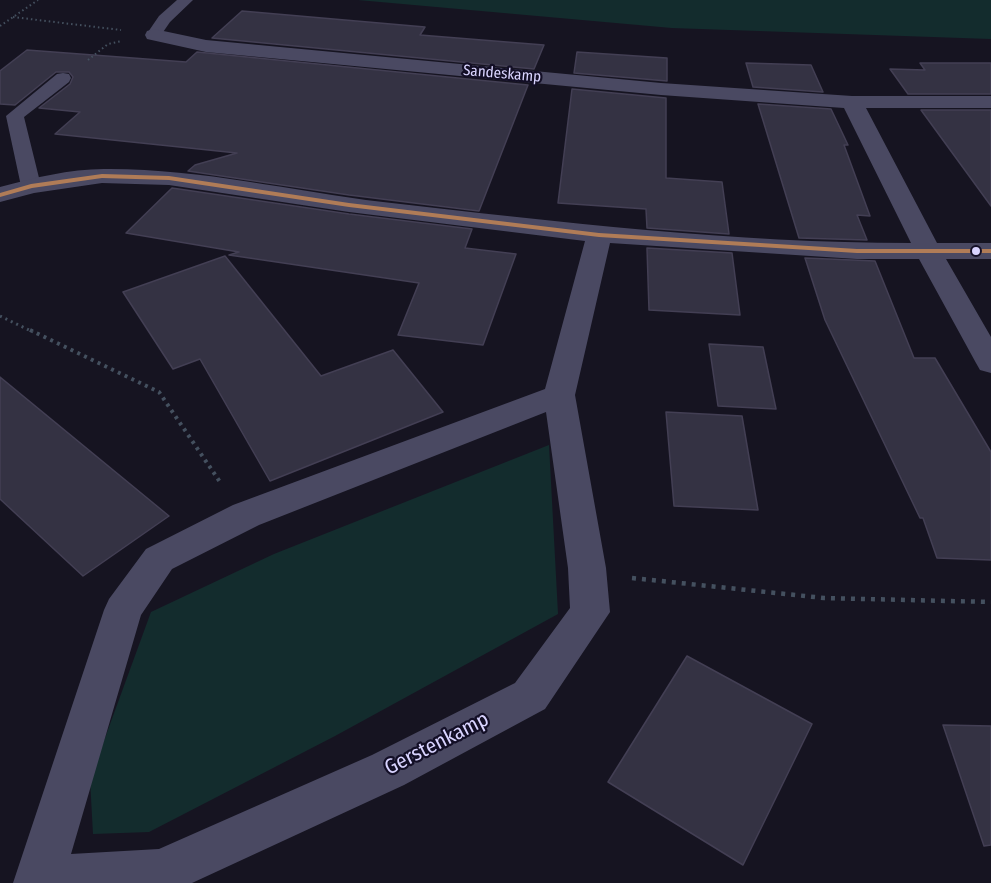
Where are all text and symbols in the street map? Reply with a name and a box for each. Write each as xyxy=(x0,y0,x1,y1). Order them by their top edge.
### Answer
street label: Sandeskamp xyxy=(462,62,542,86)
unlabelled marker xyxy=(970,245,982,257)
street label: Gerstenkamp xyxy=(381,707,493,781)

